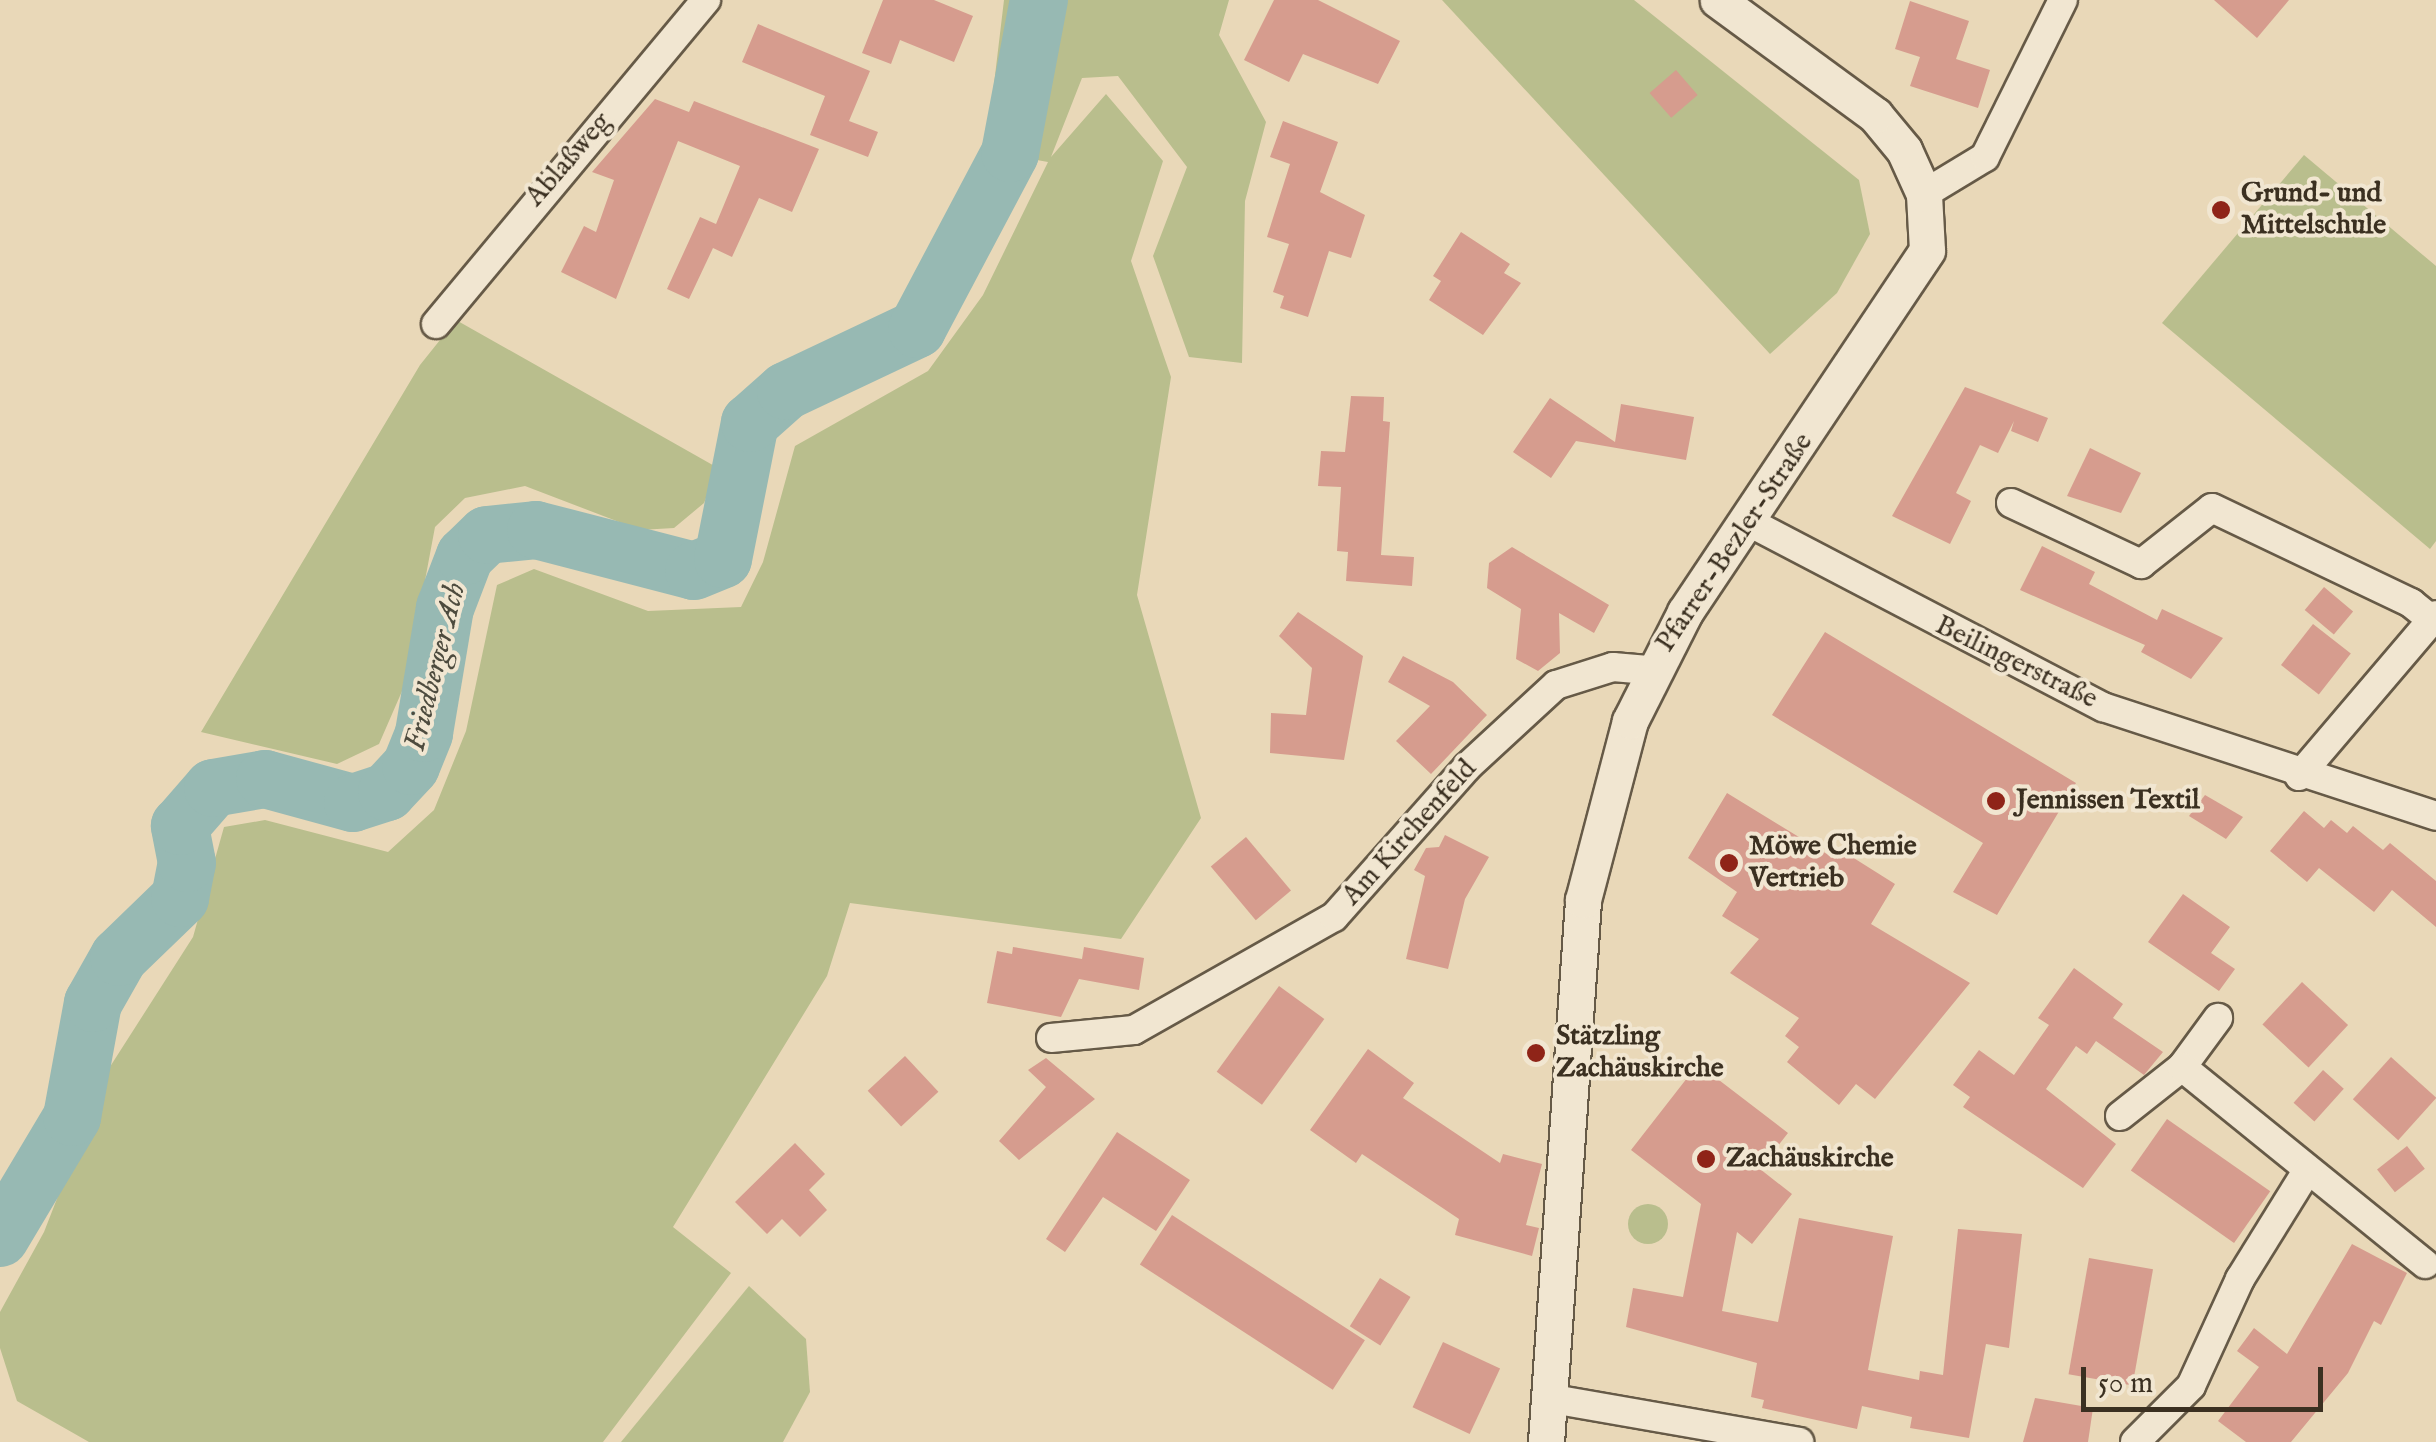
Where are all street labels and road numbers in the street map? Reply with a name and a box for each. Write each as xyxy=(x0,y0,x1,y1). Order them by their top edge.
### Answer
street label: Ablaßweg xyxy=(519,106,619,214)
street label: Pfarrer-Bezler-Straße xyxy=(1649,427,1821,659)
street label: Beilingerstraße xyxy=(1929,609,2103,717)
street label: Am Kirchenfeld xyxy=(1336,753,1484,913)

